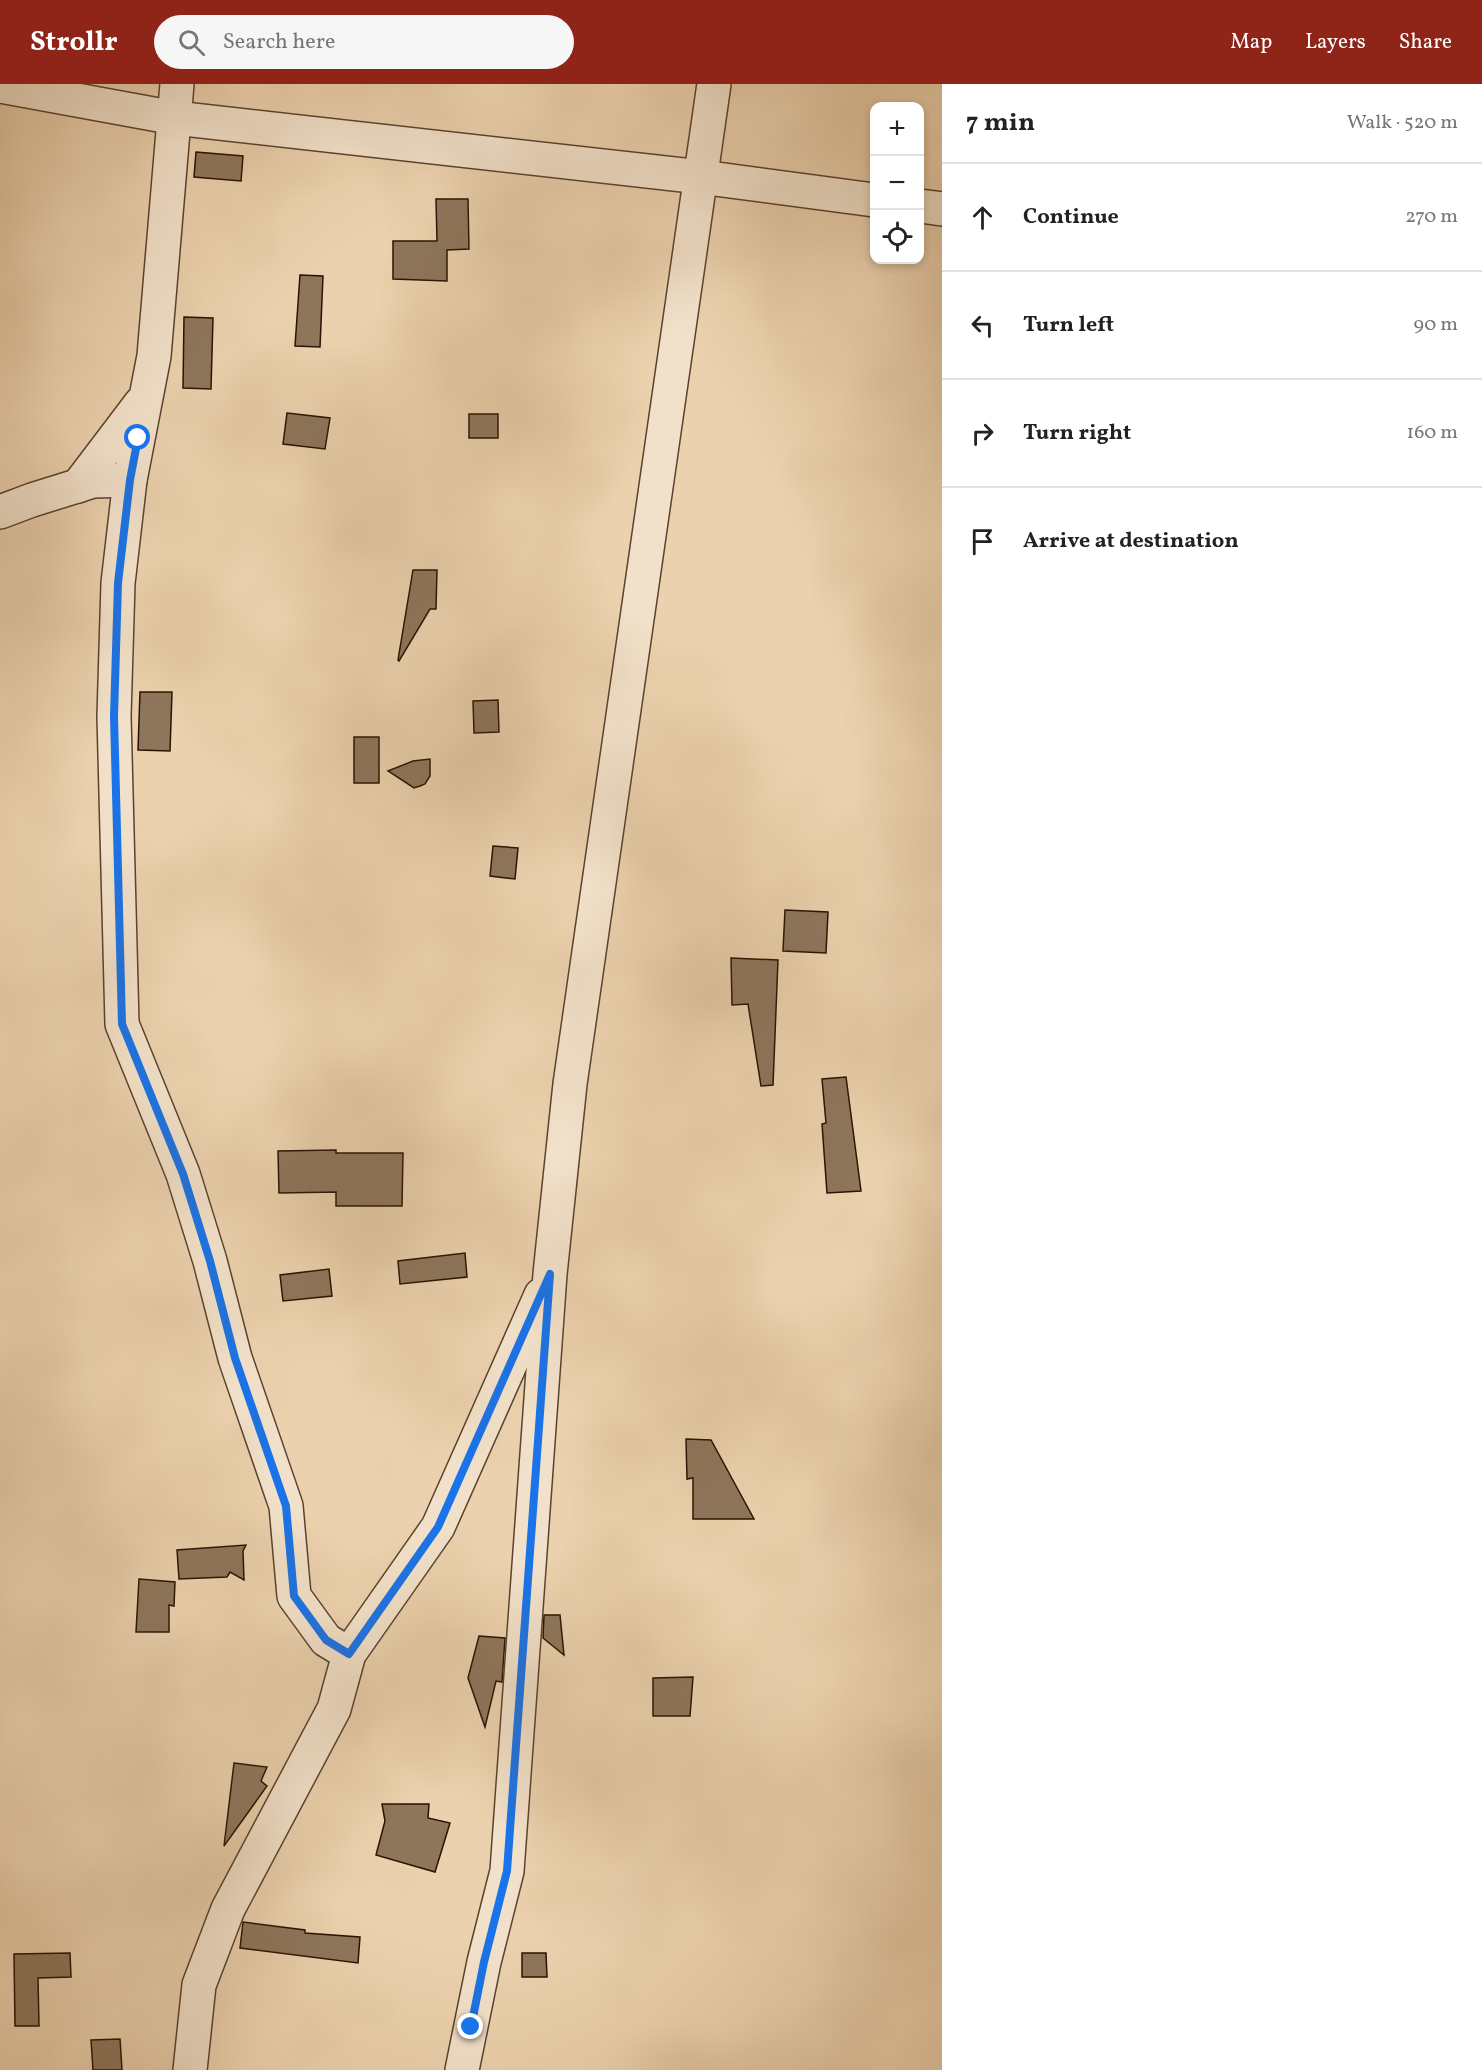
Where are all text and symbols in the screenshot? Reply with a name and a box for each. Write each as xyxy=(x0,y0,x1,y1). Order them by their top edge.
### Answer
search box xyxy=(154,15,574,69)
text: Strollr xyxy=(30,23,118,62)
icon: search xyxy=(175,26,208,59)
text: Search here xyxy=(223,27,335,58)
text: Map xyxy=(1230,28,1272,57)
text: Layers xyxy=(1305,28,1366,57)
text: Share xyxy=(1399,28,1452,57)
map controls xyxy=(870,102,924,264)
button: + xyxy=(870,102,924,156)
text: 7 min xyxy=(966,105,1035,141)
text: Walk · 520 m xyxy=(1347,109,1458,137)
button: − xyxy=(870,156,924,210)
icon: ahead xyxy=(966,201,999,234)
text: Continue xyxy=(1023,202,1119,233)
text: 270 m xyxy=(1405,203,1458,231)
button: locate xyxy=(870,210,924,264)
icon: left xyxy=(966,309,999,342)
text: Turn left xyxy=(1023,310,1114,341)
text: 90 m xyxy=(1414,311,1458,339)
icon: right xyxy=(966,417,999,450)
text: Turn right xyxy=(1023,418,1131,449)
text: 160 m xyxy=(1406,419,1458,447)
route start xyxy=(124,424,150,450)
icon: arrive xyxy=(966,525,999,558)
text: Arrive at destination xyxy=(1023,526,1239,557)
route end xyxy=(457,2013,483,2039)

